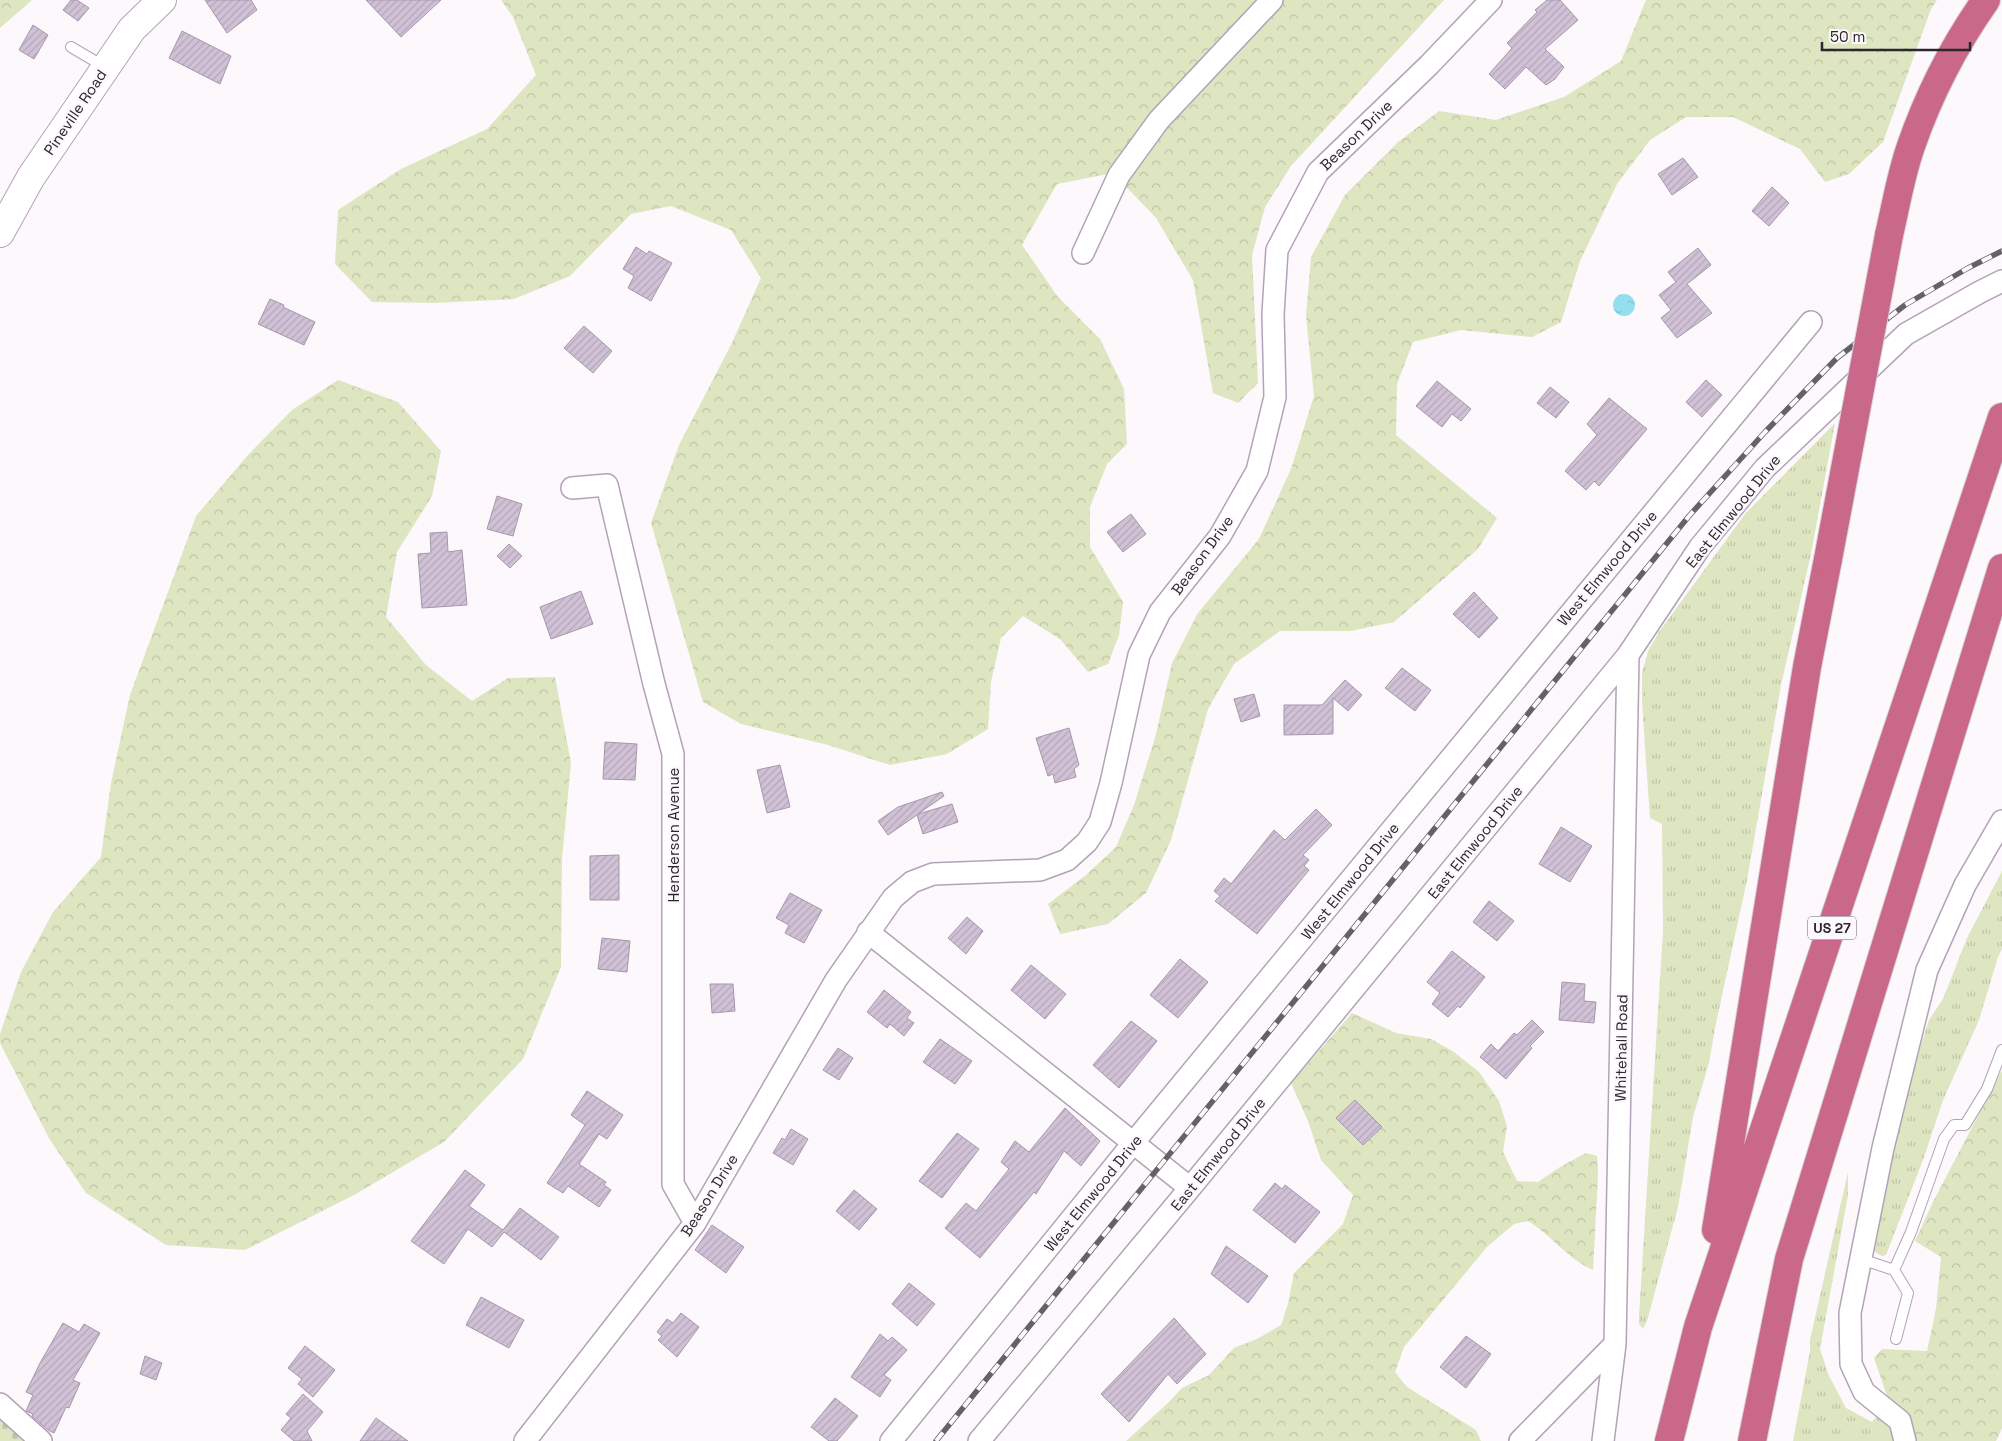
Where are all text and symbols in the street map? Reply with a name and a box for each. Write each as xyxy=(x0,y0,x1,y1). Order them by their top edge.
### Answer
scale bar xyxy=(1822,20,1970,52)
text: 50 m xyxy=(1830,27,1865,46)
street label: Pineville Road xyxy=(39,66,111,158)
street label: Beason Drive xyxy=(1316,96,1396,174)
street label: East Elmwood Drive xyxy=(1681,450,1785,572)
street label: West Elmwood Drive xyxy=(1553,506,1661,630)
street label: Beason Drive xyxy=(1167,511,1237,598)
street label: Henderson Avenue xyxy=(664,767,683,902)
street label: East Elmwood Drive xyxy=(1423,781,1527,903)
street label: West Elmwood Drive xyxy=(1297,819,1403,943)
road number: US 27 xyxy=(1808,916,1856,940)
street label: Whitehall Road xyxy=(1611,994,1631,1102)
street label: East Elmwood Drive xyxy=(1166,1093,1270,1215)
street label: West Elmwood Drive xyxy=(1040,1131,1146,1255)
street label: Beason Drive xyxy=(676,1150,742,1240)

